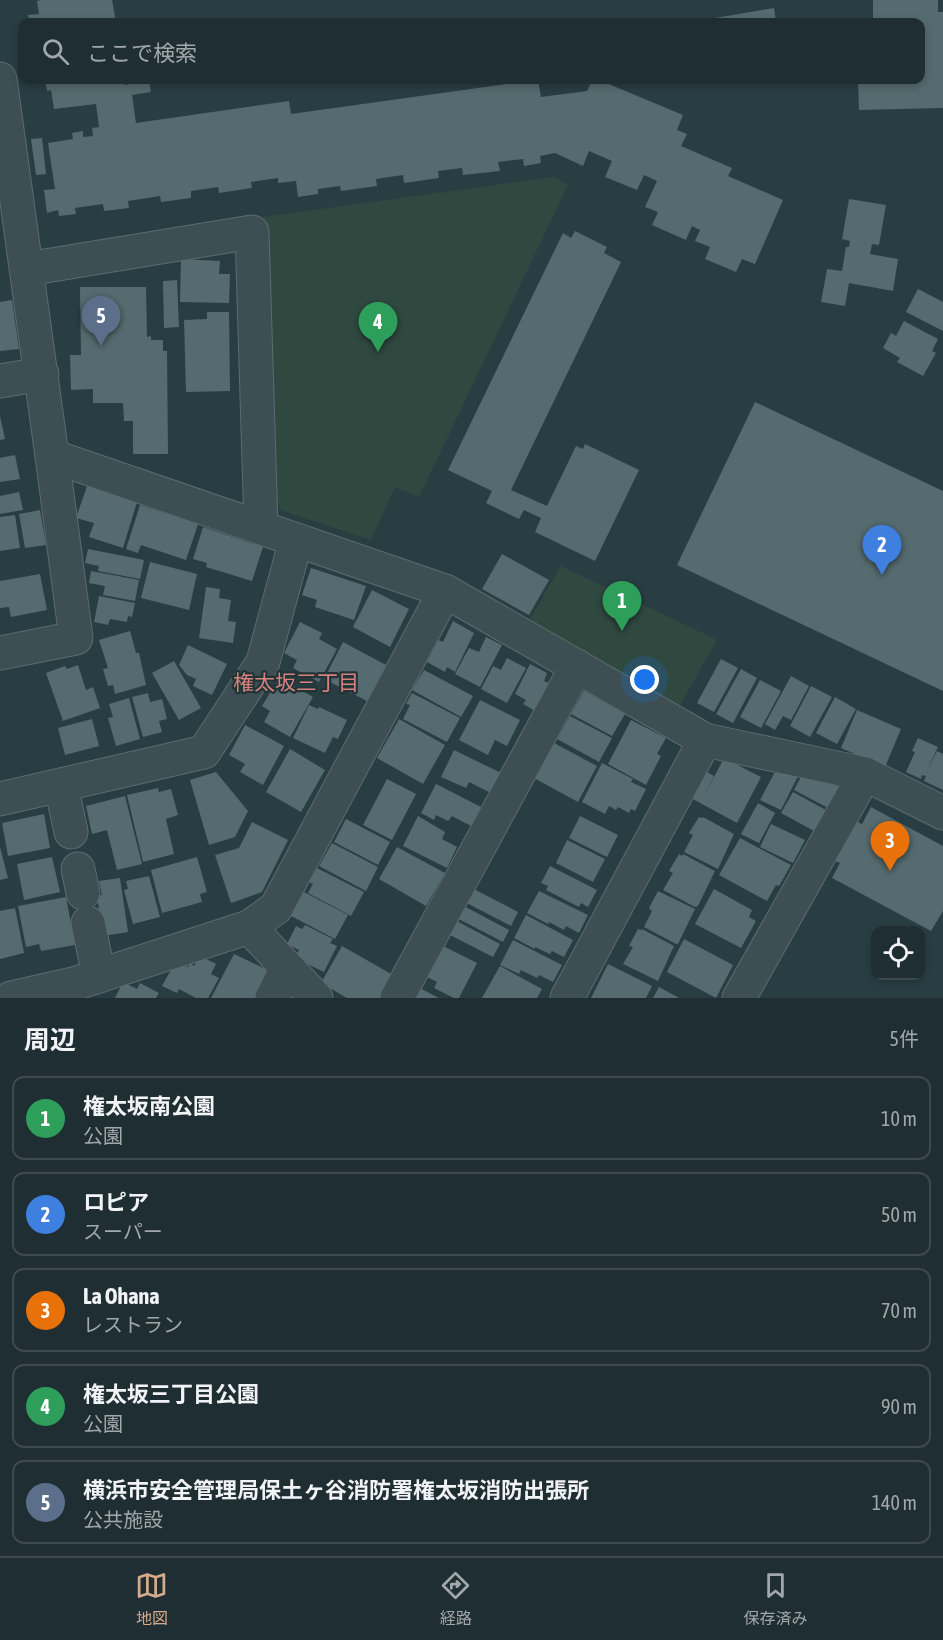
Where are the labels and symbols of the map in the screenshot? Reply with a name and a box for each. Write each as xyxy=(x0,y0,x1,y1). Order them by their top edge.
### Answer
pin: 5 xyxy=(82,296,120,346)
pin: 4 xyxy=(358,302,398,352)
pin: 2 xyxy=(862,526,902,575)
pin: 1 xyxy=(602,582,642,631)
your location xyxy=(630,665,659,694)
district label: 権太坂三丁目 xyxy=(233,670,359,694)
pin: 3 xyxy=(870,822,910,871)

